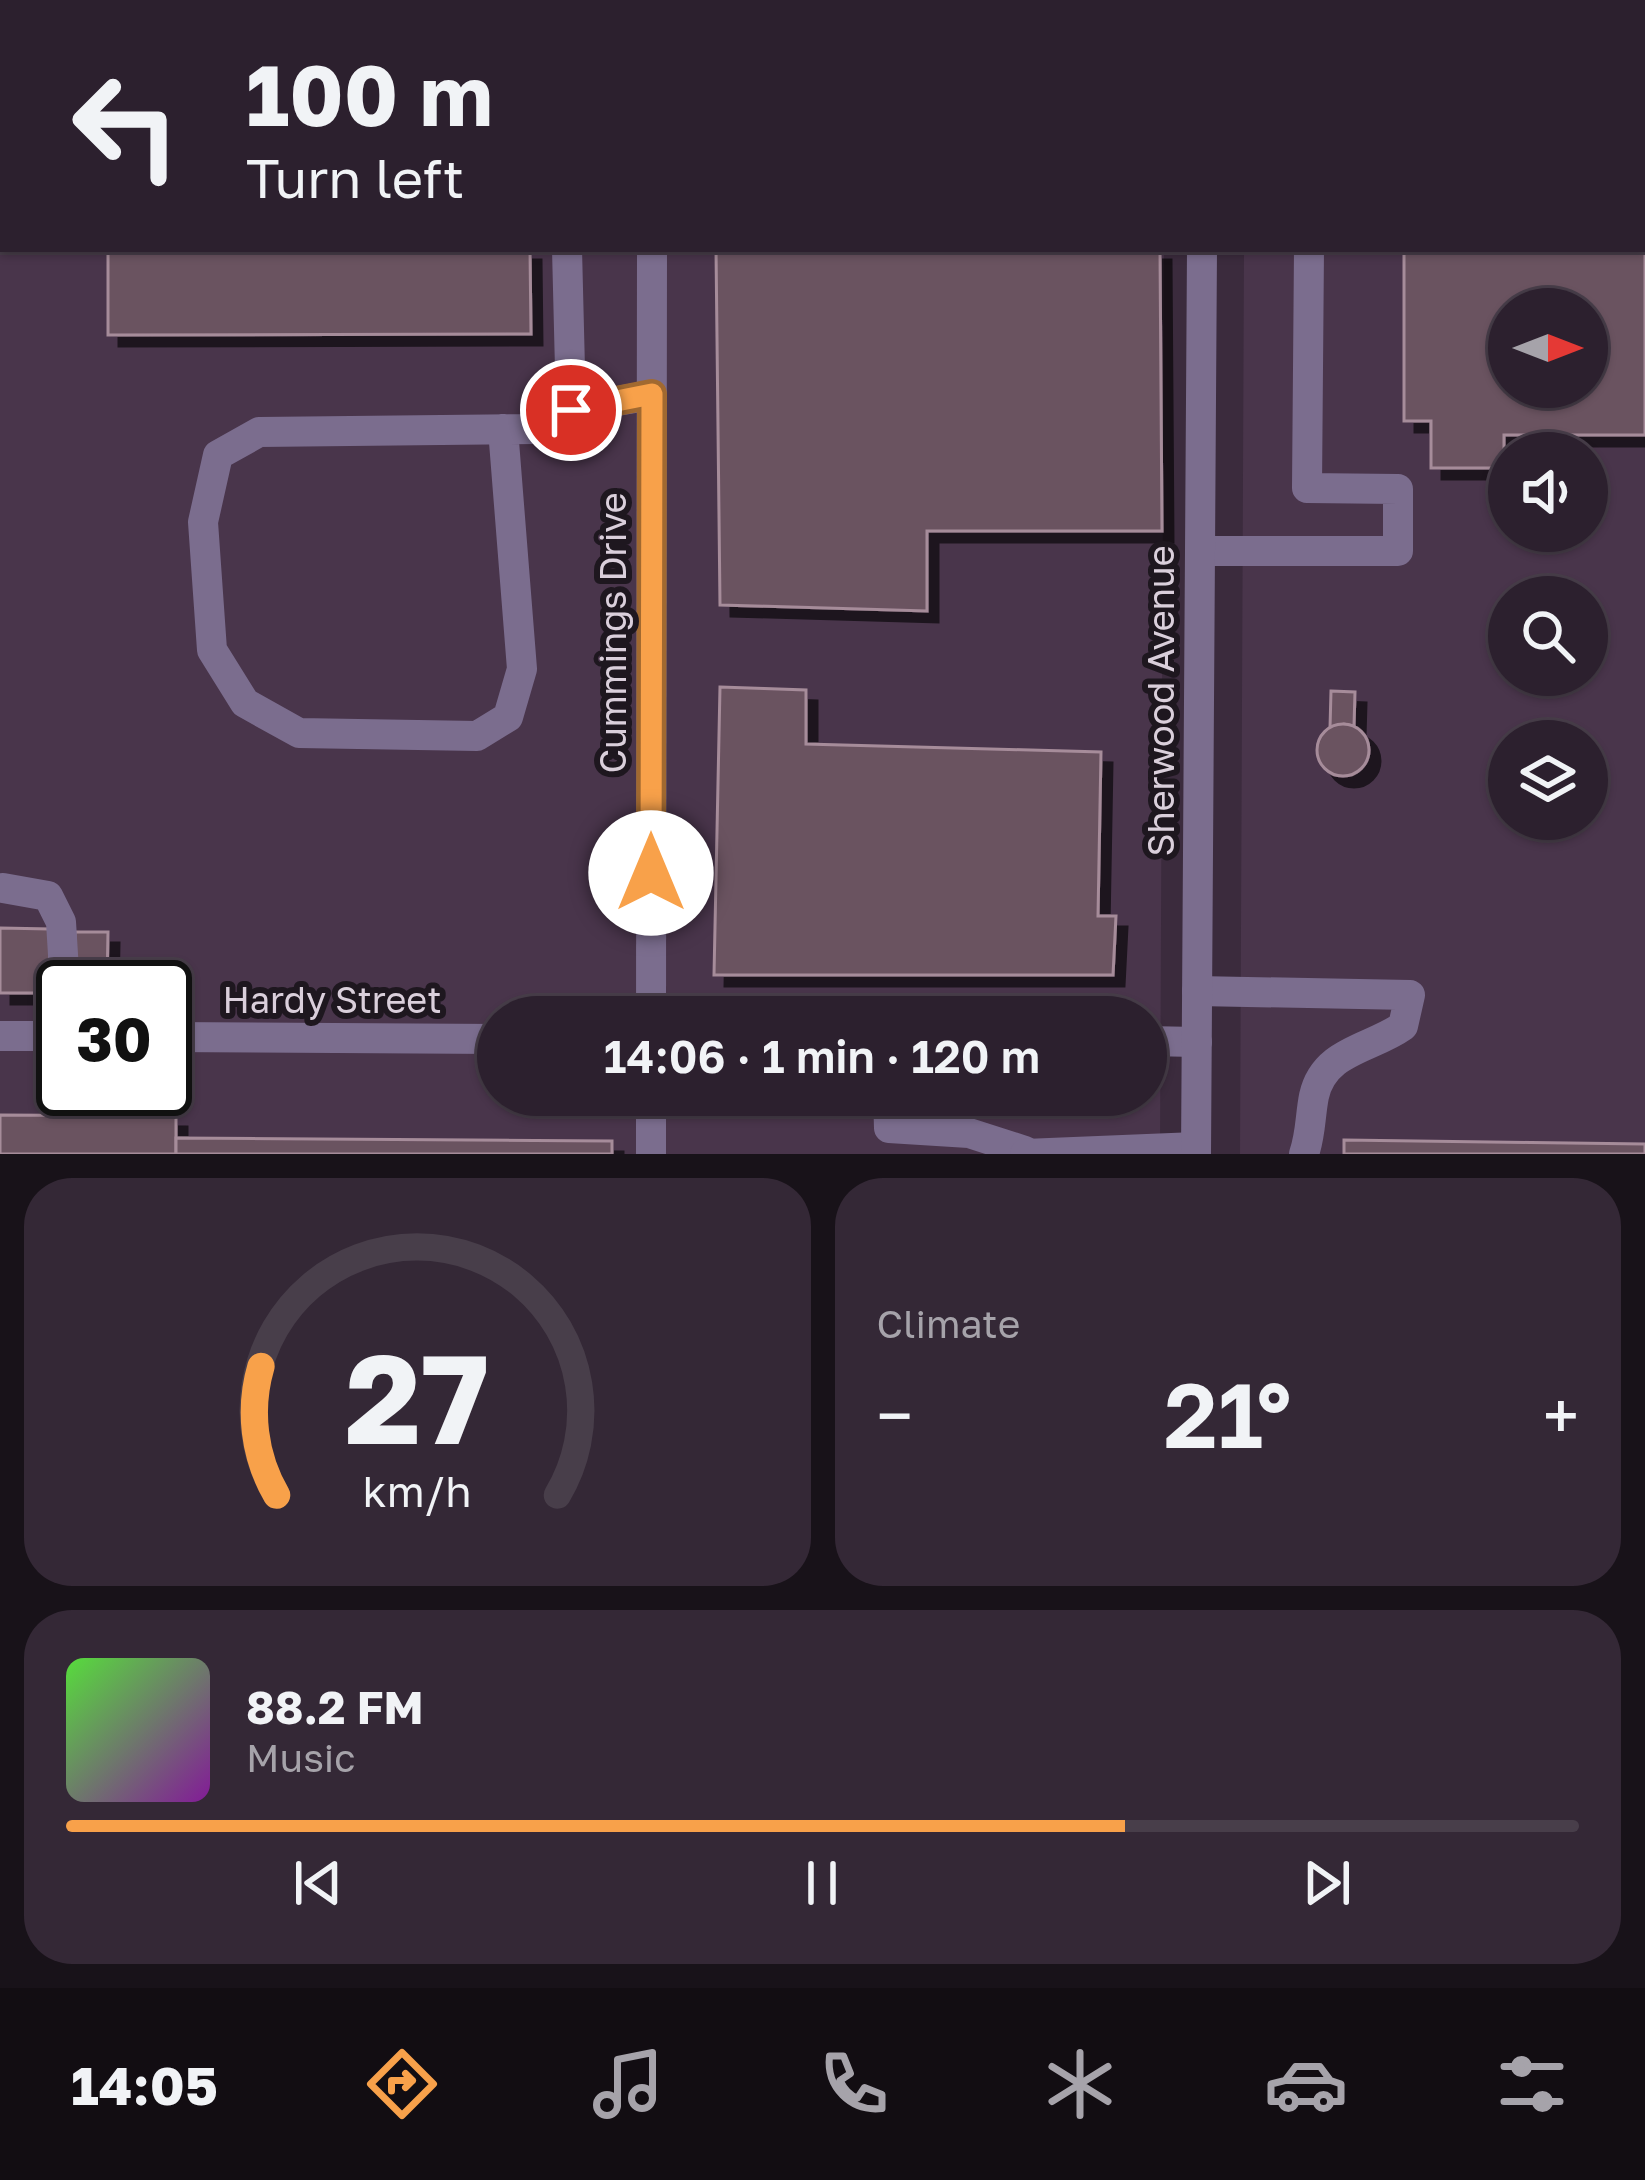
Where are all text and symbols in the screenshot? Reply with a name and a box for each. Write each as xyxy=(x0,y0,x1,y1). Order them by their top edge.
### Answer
text: 100 m xyxy=(246,44,493,144)
icon: left xyxy=(48,48,204,204)
text: Turn left xyxy=(246,145,464,210)
north arrow xyxy=(1488,288,1608,408)
map controls xyxy=(1488,288,1608,840)
pin xyxy=(520,359,622,461)
icon: arrive xyxy=(538,377,604,443)
button: sound xyxy=(1488,432,1608,552)
street label: Cummings Drive xyxy=(591,492,634,774)
street label: Sherwood Avenue xyxy=(1139,545,1182,857)
button: search xyxy=(1488,576,1608,696)
button: layers xyxy=(1488,720,1608,840)
position arrow xyxy=(588,810,714,936)
speed limit sign: 30 xyxy=(36,960,192,1116)
street label: Hardy Street xyxy=(222,978,442,1021)
text: 14:06 · 1 min · 120 m xyxy=(604,1029,1040,1083)
text: Climate xyxy=(877,1300,1020,1347)
text: 27 xyxy=(345,1322,489,1471)
text: 21° xyxy=(1164,1360,1292,1468)
text: − xyxy=(877,1375,913,1455)
text: + xyxy=(1543,1375,1579,1455)
text: km/h xyxy=(363,1465,472,1516)
text: 88.2 FM xyxy=(246,1680,424,1734)
text: Music xyxy=(246,1734,356,1781)
icon: previous xyxy=(285,1850,351,1916)
icon: pause xyxy=(789,1850,855,1916)
icon: next xyxy=(1294,1850,1360,1916)
icon: directions xyxy=(360,2042,444,2126)
icon: music xyxy=(586,2042,670,2126)
icon: phone xyxy=(812,2042,896,2126)
icon: climate xyxy=(1038,2042,1122,2126)
icon: car xyxy=(1264,2042,1348,2126)
icon: filters xyxy=(1490,2042,1574,2126)
text: 14:05 xyxy=(71,2052,218,2117)

